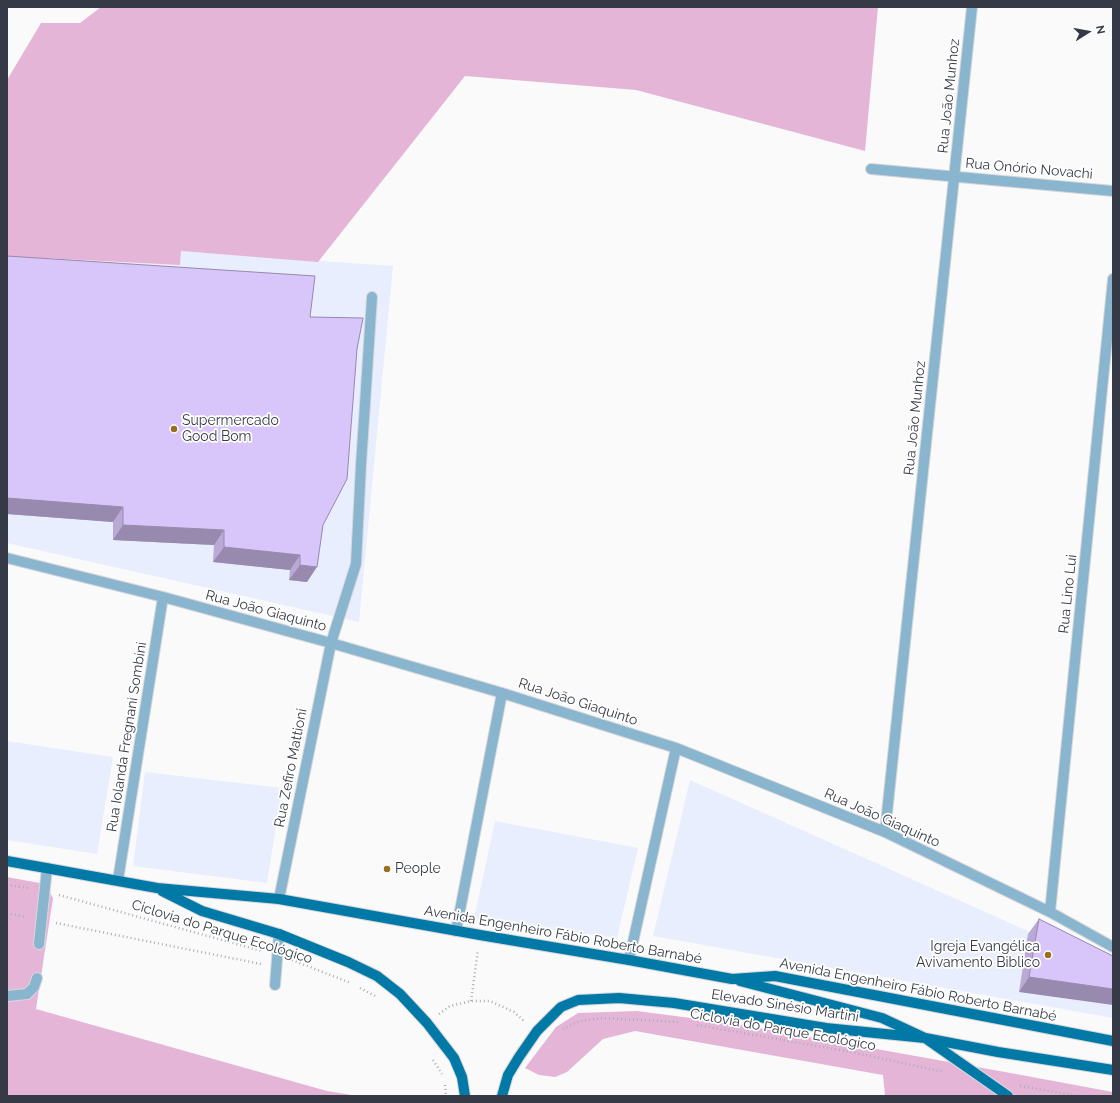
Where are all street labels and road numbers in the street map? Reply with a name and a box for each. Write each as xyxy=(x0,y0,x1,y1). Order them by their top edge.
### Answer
street label: Rua João Munhoz xyxy=(935,38,963,154)
street label: Rua Onório Novachi xyxy=(965,155,1093,183)
street label: Rua João Munhoz xyxy=(901,360,929,476)
street label: Rua Lino Lui xyxy=(1055,554,1081,634)
street label: Rua João Giaquinto xyxy=(204,587,328,635)
street label: Rua Iolanda Fregnani Sombini xyxy=(104,641,150,833)
street label: Rua João Giaquinto xyxy=(516,675,640,729)
street label: Rua Zefiro Mattioni xyxy=(271,707,311,829)
street label: Rua João Giaquinto xyxy=(822,785,942,851)
street label: Ciclovia do Parque Ecológico xyxy=(130,896,314,968)
street label: Avenida Engenheiro Fábio Roberto Barnabé xyxy=(423,902,703,968)
street label: Avenida Engenheiro Fábio Roberto Barnabé xyxy=(778,955,1058,1025)
street label: Elevado Sinésio Martini xyxy=(710,986,860,1026)
street label: Ciclovia do Parque Ecológico xyxy=(689,1005,877,1055)

